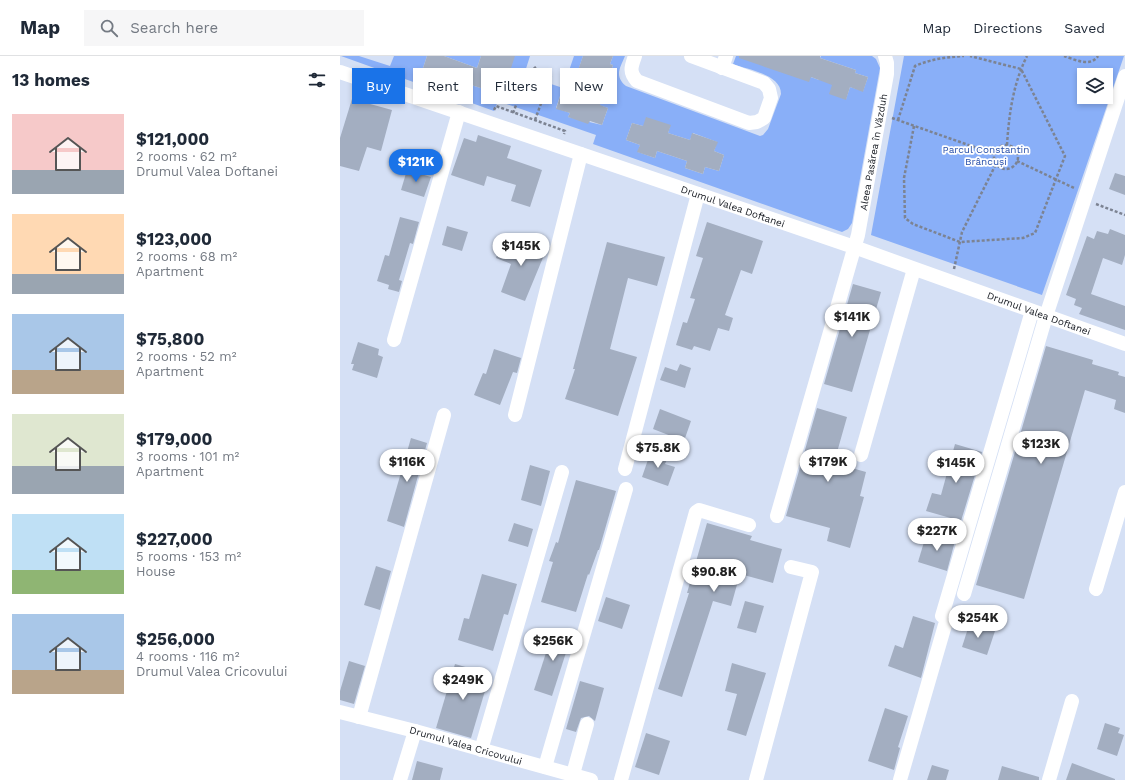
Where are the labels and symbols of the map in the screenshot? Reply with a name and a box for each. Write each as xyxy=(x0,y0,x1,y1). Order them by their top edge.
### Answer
street label: Aleea Pasărea în Văzduh xyxy=(858,93,889,211)
park label: Parcul Constantin Brâncuși xyxy=(943,144,1029,167)
pin: $121K xyxy=(388,149,444,183)
street label: Drumul Valea Doftanei xyxy=(679,184,786,229)
pin: $145K xyxy=(493,233,549,267)
street label: Drumul Valea Doftanei xyxy=(986,290,1092,337)
pin: $141K xyxy=(824,304,880,338)
pin: $123K xyxy=(1013,431,1069,465)
pin: $75.8K xyxy=(625,435,691,469)
pin: $116K xyxy=(379,449,435,483)
pin: $179K xyxy=(800,449,856,483)
pin: $145K xyxy=(928,450,984,484)
pin: $227K xyxy=(909,518,965,552)
pin: $90.8K xyxy=(681,559,747,593)
pin: $254K xyxy=(950,605,1006,639)
pin: $256K xyxy=(525,628,581,662)
pin: $249K xyxy=(435,667,491,701)
street label: Drumul Valea Cricovului xyxy=(408,724,523,767)

